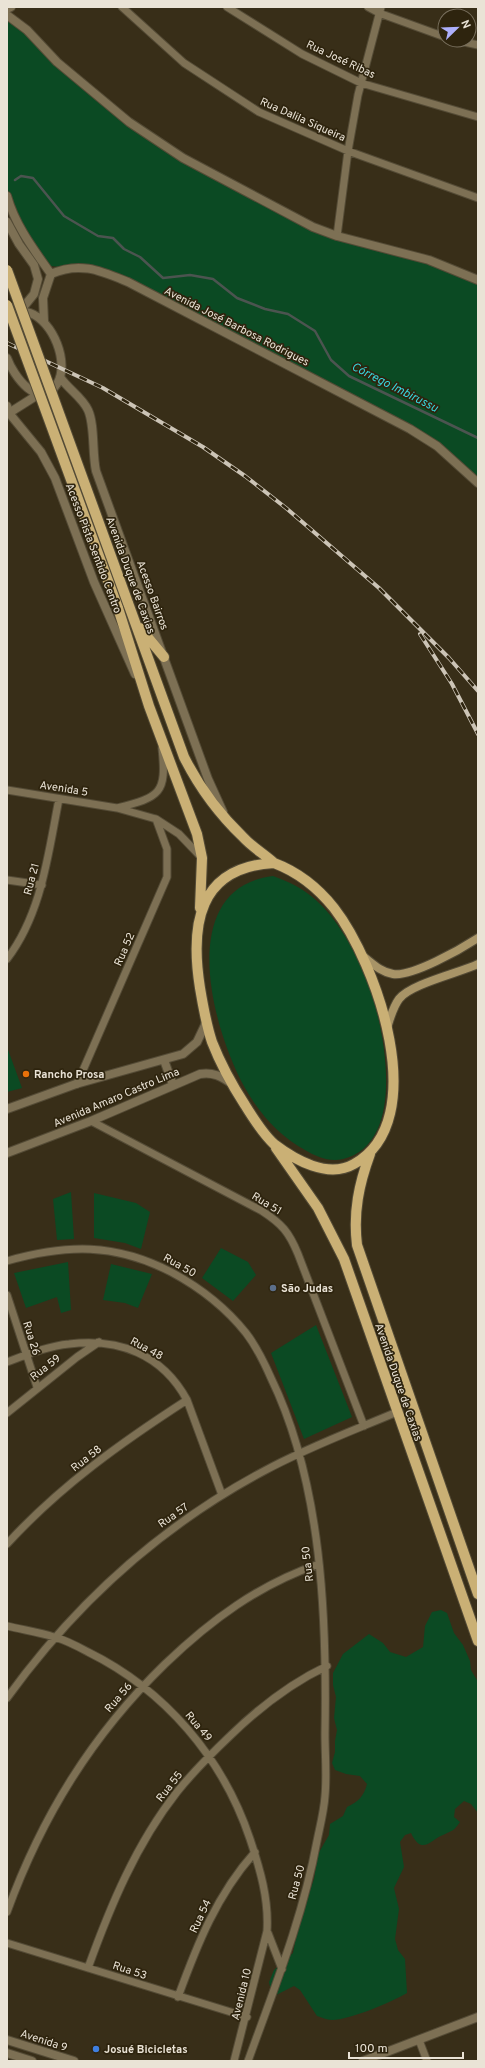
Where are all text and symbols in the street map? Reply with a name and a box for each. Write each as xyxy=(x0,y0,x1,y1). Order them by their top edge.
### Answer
north arrow xyxy=(437,8,477,48)
text: N xyxy=(457,18,473,31)
street label: Rua José Ribas xyxy=(304,38,377,82)
street label: Rua Dalila Siqueira xyxy=(258,95,348,145)
street label: Avenida José Barbosa Rodrigues xyxy=(162,284,311,370)
water label: Córrego Imbirussu xyxy=(349,359,441,417)
street label: Acesso Pista Sentido Centro xyxy=(62,481,124,615)
street label: Avenida Duque de Caxias xyxy=(102,515,158,636)
street label: Acesso Bairros xyxy=(133,559,171,632)
street label: Avenida 5 xyxy=(39,778,89,800)
street label: Rua 21 xyxy=(21,862,43,897)
street label: Rua 52 xyxy=(111,930,138,968)
street label: Avenida Amaro Castro Lima xyxy=(51,1065,182,1131)
place label: Rancho Prosa xyxy=(34,1068,104,1082)
marker: Rancho Prosa xyxy=(21,1069,31,1079)
street label: Rua 51 xyxy=(249,1189,284,1218)
street label: Rua 50 xyxy=(161,1251,199,1281)
place label: São Judas xyxy=(281,1282,333,1296)
marker: São Judas xyxy=(268,1283,278,1293)
street label: Rua 26 xyxy=(19,1319,43,1357)
street label: Avenida Duque de Caxias xyxy=(371,1322,425,1443)
street label: Rua 48 xyxy=(128,1334,165,1363)
street label: Rua 59 xyxy=(27,1351,64,1384)
street label: Rua 58 xyxy=(68,1442,105,1475)
street label: Rua 57 xyxy=(156,1500,192,1531)
street label: Rua 50 xyxy=(299,1545,317,1582)
street label: Rua 56 xyxy=(102,1680,136,1716)
street label: Rua 49 xyxy=(182,1709,215,1745)
street label: Rua 55 xyxy=(153,1768,186,1805)
street label: Rua 50 xyxy=(286,1863,308,1901)
street label: Rua 54 xyxy=(187,1897,215,1936)
street label: Rua 53 xyxy=(111,1959,149,1983)
street label: Avenida 10 xyxy=(229,1967,255,2022)
street label: Avenida 9 xyxy=(18,2027,69,2055)
scale bar xyxy=(349,2034,463,2060)
text: 100 m xyxy=(355,2041,388,2057)
place label: Josué Bicicletas xyxy=(104,2043,188,2057)
marker: Josué Bicicletas xyxy=(91,2044,101,2054)

